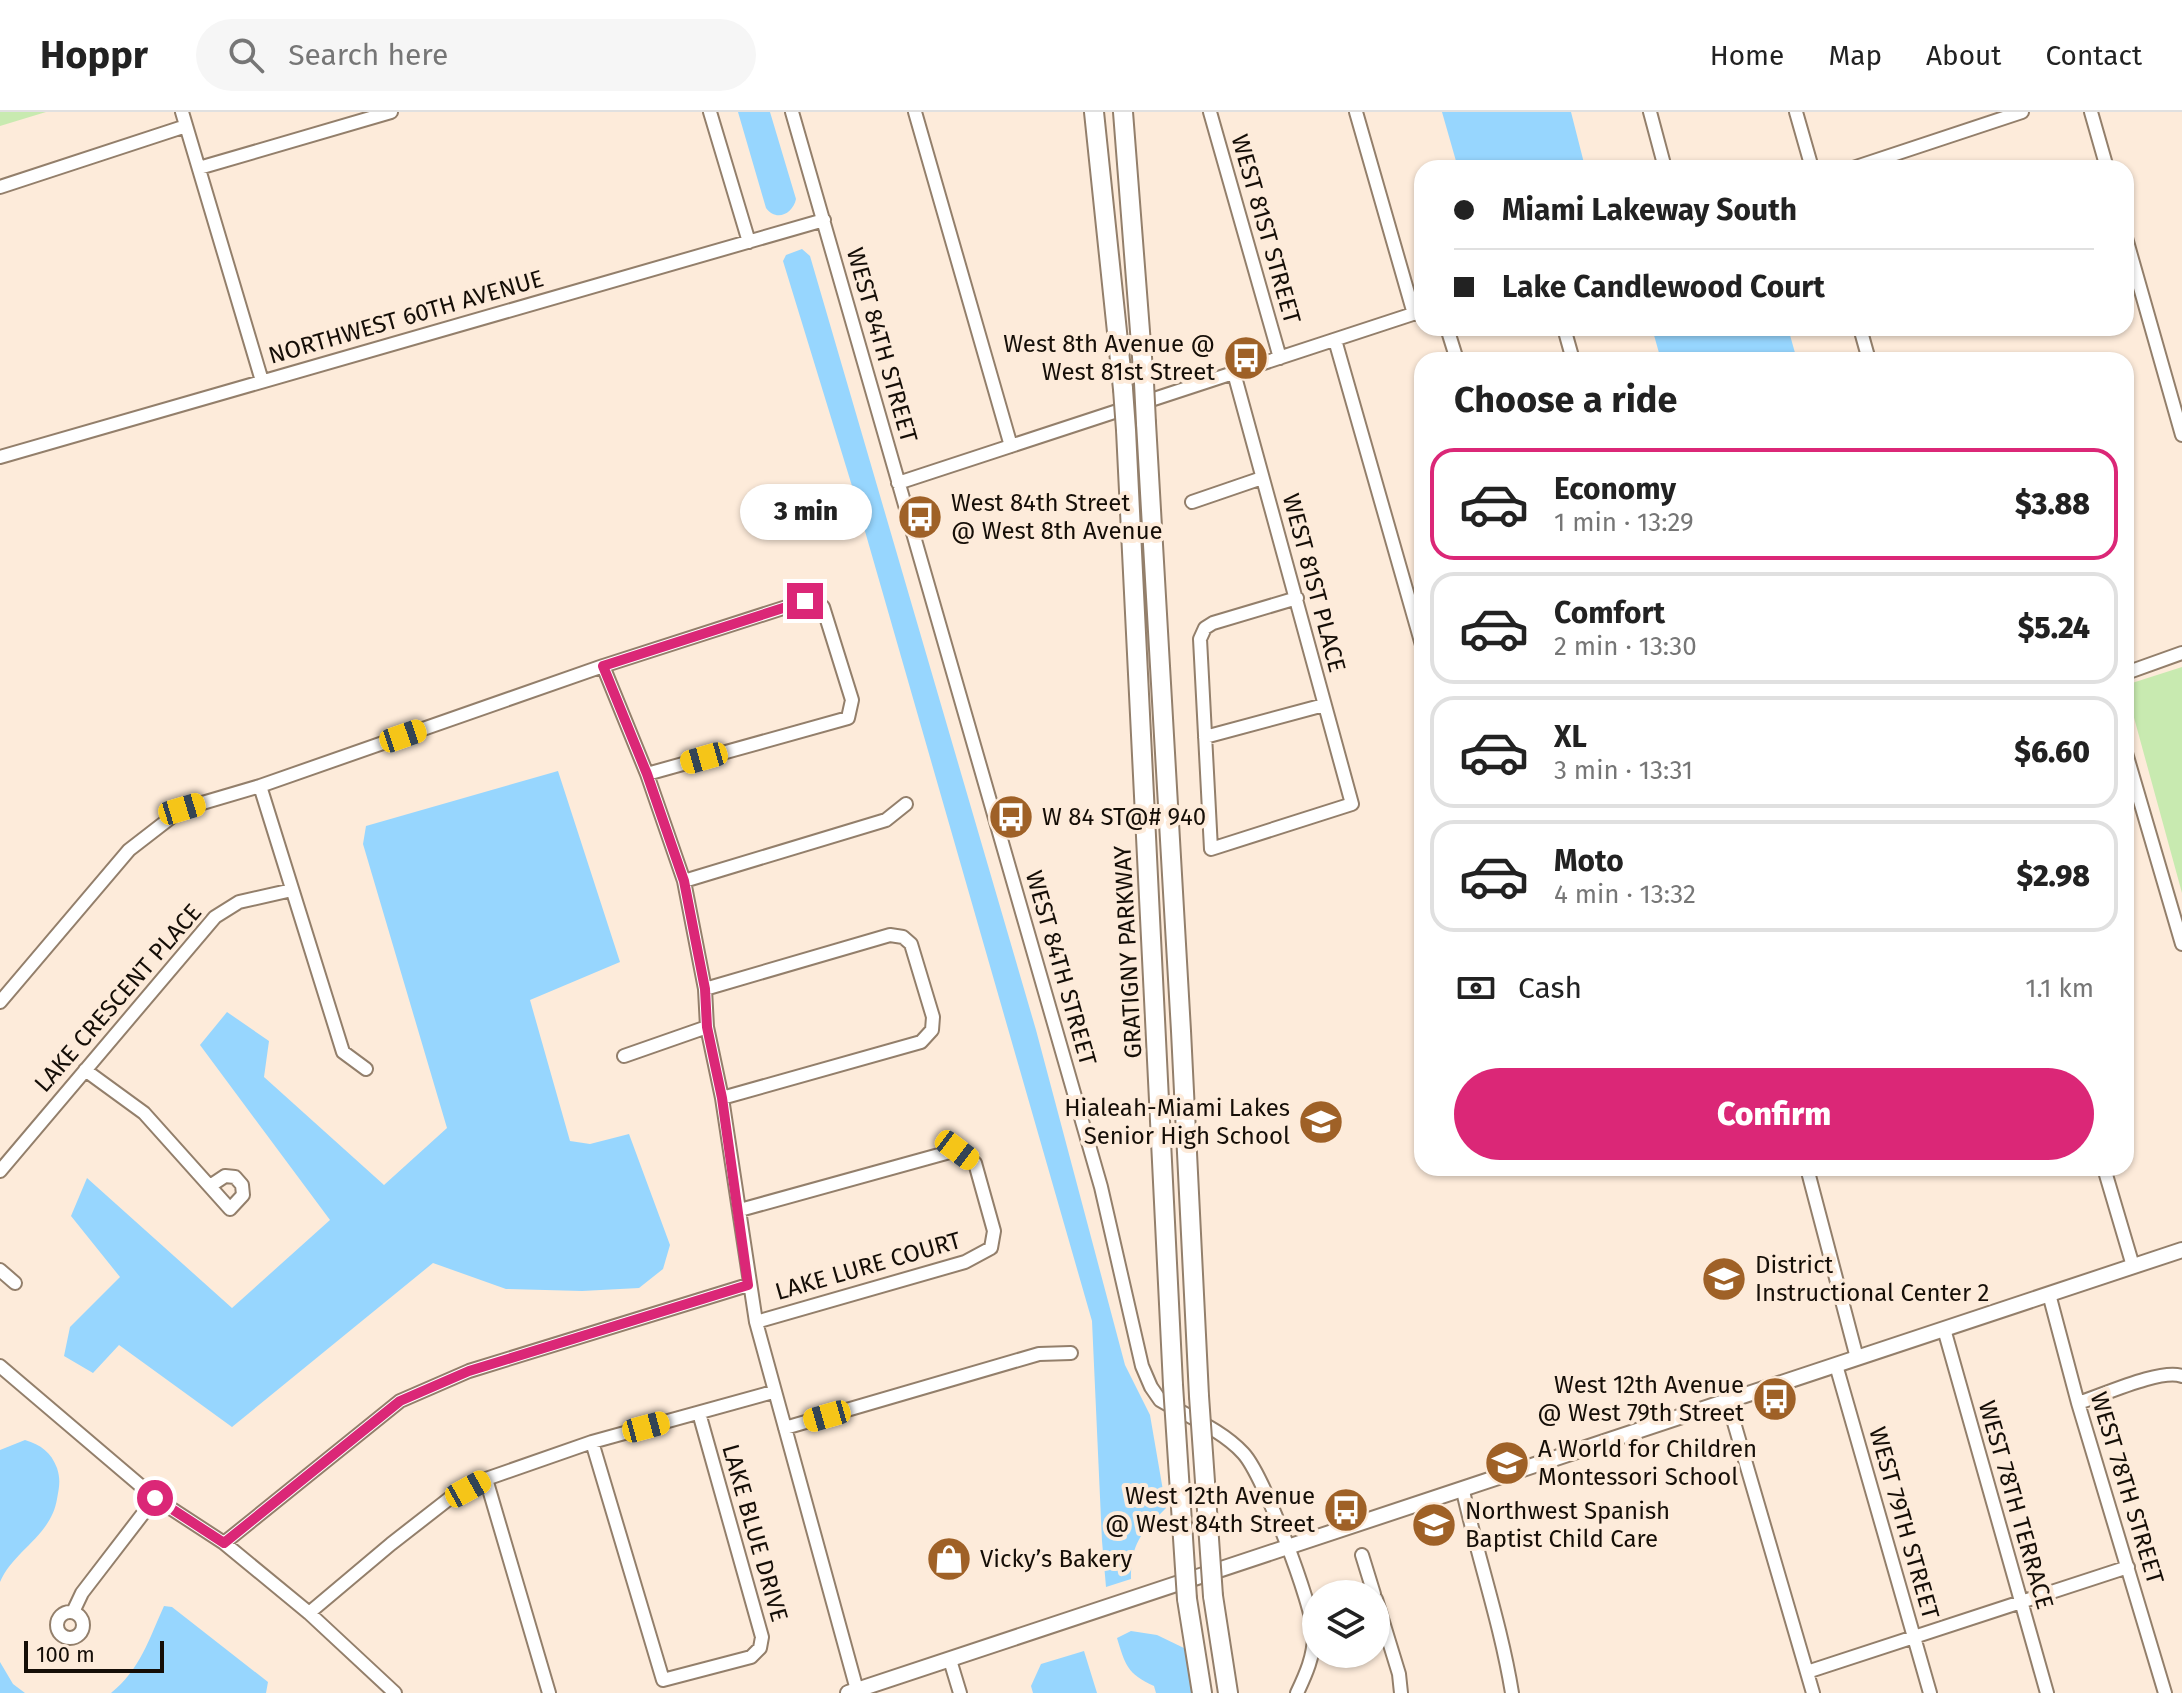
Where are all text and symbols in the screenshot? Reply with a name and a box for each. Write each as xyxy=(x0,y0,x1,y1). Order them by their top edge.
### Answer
search box xyxy=(196,19,756,91)
text: Hoppr xyxy=(40,32,148,78)
icon: search xyxy=(224,33,268,77)
text: Search here xyxy=(288,37,448,73)
text: Home xyxy=(1710,39,1784,72)
text: Map xyxy=(1828,39,1882,72)
text: About xyxy=(1926,39,2001,72)
text: Contact xyxy=(2045,39,2142,72)
street label: WEST 81ST STREET xyxy=(1226,131,1307,327)
text: Miami Lakeway South xyxy=(1502,192,1797,228)
street label: WEST 84TH STREET xyxy=(841,244,923,446)
street label: NORTHWEST 60TH AVENUE xyxy=(265,264,547,370)
text: Lake Candlewood Court xyxy=(1502,269,1825,305)
place label: West 8th Avenue @ West 81st Street xyxy=(1003,330,1215,386)
bus stop icon: West 8th Avenue @ West 81st Street xyxy=(1222,334,1270,382)
text: Choose a ride xyxy=(1454,378,1677,422)
icon: car xyxy=(1458,468,1530,540)
text: Economy xyxy=(1554,471,1676,507)
callout: 3 min xyxy=(739,485,871,541)
text: $3.88 xyxy=(2015,486,2090,522)
place label: West 84th Street @ West 8th Avenue xyxy=(951,489,1163,545)
street label: WEST 81ST PLACE xyxy=(1277,491,1351,675)
bus stop icon: West 84th Street @ West 8th Avenue xyxy=(896,493,944,541)
text: 3 min xyxy=(774,496,838,527)
text: 1 min · 13:29 xyxy=(1554,507,1694,538)
route end xyxy=(787,583,823,619)
icon: car xyxy=(1458,592,1530,664)
text: Comfort xyxy=(1554,595,1665,631)
text: $5.24 xyxy=(2018,610,2090,646)
text: 2 min · 13:30 xyxy=(1554,631,1697,662)
icon: car xyxy=(1458,716,1530,788)
car xyxy=(376,717,430,755)
text: XL xyxy=(1554,719,1587,755)
text: $6.60 xyxy=(2014,734,2090,770)
car xyxy=(678,740,730,776)
text: 3 min · 13:31 xyxy=(1554,755,1693,786)
car xyxy=(156,791,208,827)
bus stop icon: W 84 ST@# 940 xyxy=(987,793,1035,841)
place label: W 84 ST@# 940 xyxy=(1042,803,1206,831)
icon: car xyxy=(1458,840,1530,912)
text: Moto xyxy=(1554,843,1624,879)
street label: GRATIGNY PARKWAY xyxy=(1108,844,1148,1059)
text: $2.98 xyxy=(2017,858,2090,894)
street label: WEST 84TH STREET xyxy=(1020,867,1102,1069)
text: 4 min · 13:32 xyxy=(1554,879,1696,910)
street label: LAKE CRESCENT PLACE xyxy=(29,898,207,1098)
icon: cash xyxy=(1454,966,1498,1010)
text: Cash xyxy=(1518,970,1582,1006)
text: 1.1 km xyxy=(2025,973,2094,1004)
button: Confirm xyxy=(1454,1068,2094,1160)
place label: Hialeah-Miami Lakes Senior High School xyxy=(1064,1094,1290,1150)
school or university icon: Hialeah-Miami Lakes Senior High School xyxy=(1297,1098,1345,1146)
car xyxy=(931,1126,983,1174)
street label: LAKE LURE COURT xyxy=(772,1226,965,1306)
place label: District Instructional Center 2 xyxy=(1755,1251,1989,1307)
school or university icon: District Instructional Center 2 xyxy=(1700,1255,1748,1303)
place label: West 12th Avenue @ West 79th Street xyxy=(1537,1371,1744,1427)
bus stop icon: West 12th Avenue @ West 79th Street xyxy=(1751,1375,1799,1423)
street label: WEST 78TH STREET xyxy=(2084,1389,2170,1588)
street label: WEST 78TH TERRACE xyxy=(1973,1397,2059,1613)
car xyxy=(801,1398,853,1434)
car xyxy=(620,1409,672,1445)
street label: WEST 79TH STREET xyxy=(1863,1424,1945,1623)
place label: A World for Children Montessori School xyxy=(1538,1435,1757,1491)
school or university icon: A World for Children Montessori School xyxy=(1483,1439,1531,1487)
street label: LAKE BLUE DRIVE xyxy=(716,1441,794,1625)
car xyxy=(441,1467,495,1511)
route start xyxy=(137,1480,173,1516)
place label: West 12th Avenue @ West 84th Street xyxy=(1105,1482,1315,1538)
bus stop icon: West 12th Avenue @ West 84th Street xyxy=(1322,1486,1370,1534)
place label: Northwest Spanish Baptist Child Care xyxy=(1465,1497,1670,1553)
school or university icon: Northwest Spanish Baptist Child Care xyxy=(1410,1501,1458,1549)
shop icon: Vicky’s Bakery xyxy=(925,1535,973,1583)
place label: Vicky’s Bakery xyxy=(980,1545,1133,1573)
map controls xyxy=(1302,1580,1390,1668)
button: layers xyxy=(1302,1580,1390,1668)
scale bar xyxy=(24,1637,164,1673)
text: 100 m xyxy=(36,1641,95,1668)

